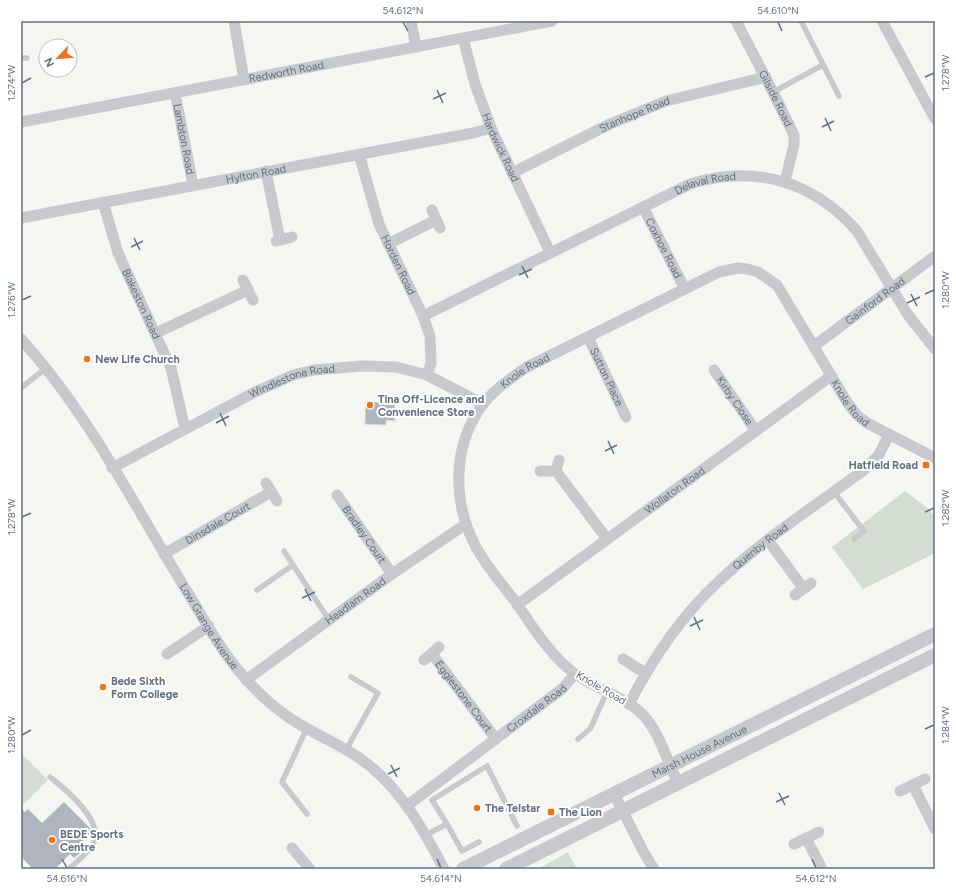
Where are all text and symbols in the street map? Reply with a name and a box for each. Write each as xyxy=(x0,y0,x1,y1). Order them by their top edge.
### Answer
text: 54.612°N xyxy=(383,4,423,17)
text: 54.610°N xyxy=(757,4,799,17)
north arrow xyxy=(38,38,78,78)
text: 1.278°W xyxy=(939,54,952,91)
text: N xyxy=(42,55,57,69)
street label: Redworth Road xyxy=(248,58,325,85)
text: 1.274°W xyxy=(5,64,18,101)
street label: Gilside Road xyxy=(756,68,795,129)
street label: Stanhope Road xyxy=(597,94,671,135)
street label: Lambton Road xyxy=(171,103,197,176)
street label: Hardwick Road xyxy=(480,111,522,184)
street label: Hylton Road xyxy=(225,162,287,186)
street label: Delaval Road xyxy=(672,169,736,197)
street label: Coxhoe Road xyxy=(643,216,685,280)
street label: Horden Road xyxy=(379,233,418,297)
street label: Blakeston Road xyxy=(120,267,163,341)
text: 1.280°W xyxy=(939,271,952,309)
street label: Gainford Road xyxy=(842,274,907,327)
text: 1.276°W xyxy=(5,282,18,318)
street label: Sutton Place xyxy=(588,346,626,408)
street label: Knole Road xyxy=(497,350,552,391)
place label: New Life Church xyxy=(95,353,180,366)
marker: New Life Church xyxy=(82,354,92,364)
street label: Windlestone Road xyxy=(247,362,335,401)
street label: Kirby Close xyxy=(714,374,756,427)
street label: Knole Road xyxy=(829,377,872,429)
place label: Tina Off-Licence and Convenience Store xyxy=(378,393,484,419)
marker: Tina Off-Licence and Convenience Store xyxy=(365,400,375,410)
place label: Hatfield Road xyxy=(848,459,918,472)
marker: Hatfield Road xyxy=(921,460,931,470)
street label: Wollaton Road xyxy=(642,464,707,516)
text: 1.282°W xyxy=(939,489,952,526)
text: 1.278°W xyxy=(5,498,18,535)
street label: Dinsdale Court xyxy=(183,499,252,547)
street label: Bradley Court xyxy=(340,503,389,566)
street label: Quenby Road xyxy=(730,520,790,572)
street label: Headlam Road xyxy=(322,574,388,627)
street label: Low Grange Avenue xyxy=(177,581,241,672)
street label: Egglestone Court xyxy=(433,658,495,735)
street label: Knole Road xyxy=(574,668,628,708)
place label: Bede Sixth Form College xyxy=(111,675,178,701)
marker: Bede Sixth Form College xyxy=(98,682,108,692)
street label: Croxdale Road xyxy=(504,682,570,735)
text: 1.284°W xyxy=(939,706,952,744)
text: 1.280°W xyxy=(5,716,18,754)
street label: Marsh House Avenue xyxy=(650,722,749,780)
place label: The Telstar xyxy=(485,802,541,815)
marker: The Telstar xyxy=(472,803,482,813)
place label: The Lion xyxy=(559,806,602,819)
marker: The Lion xyxy=(546,807,556,817)
place label: BEDE Sports Centre xyxy=(60,828,123,854)
marker: BEDE Sports Centre xyxy=(47,835,57,845)
text: 54.616°N xyxy=(47,872,87,885)
text: 54.614°N xyxy=(420,872,462,885)
text: 54.612°N xyxy=(796,872,836,885)

